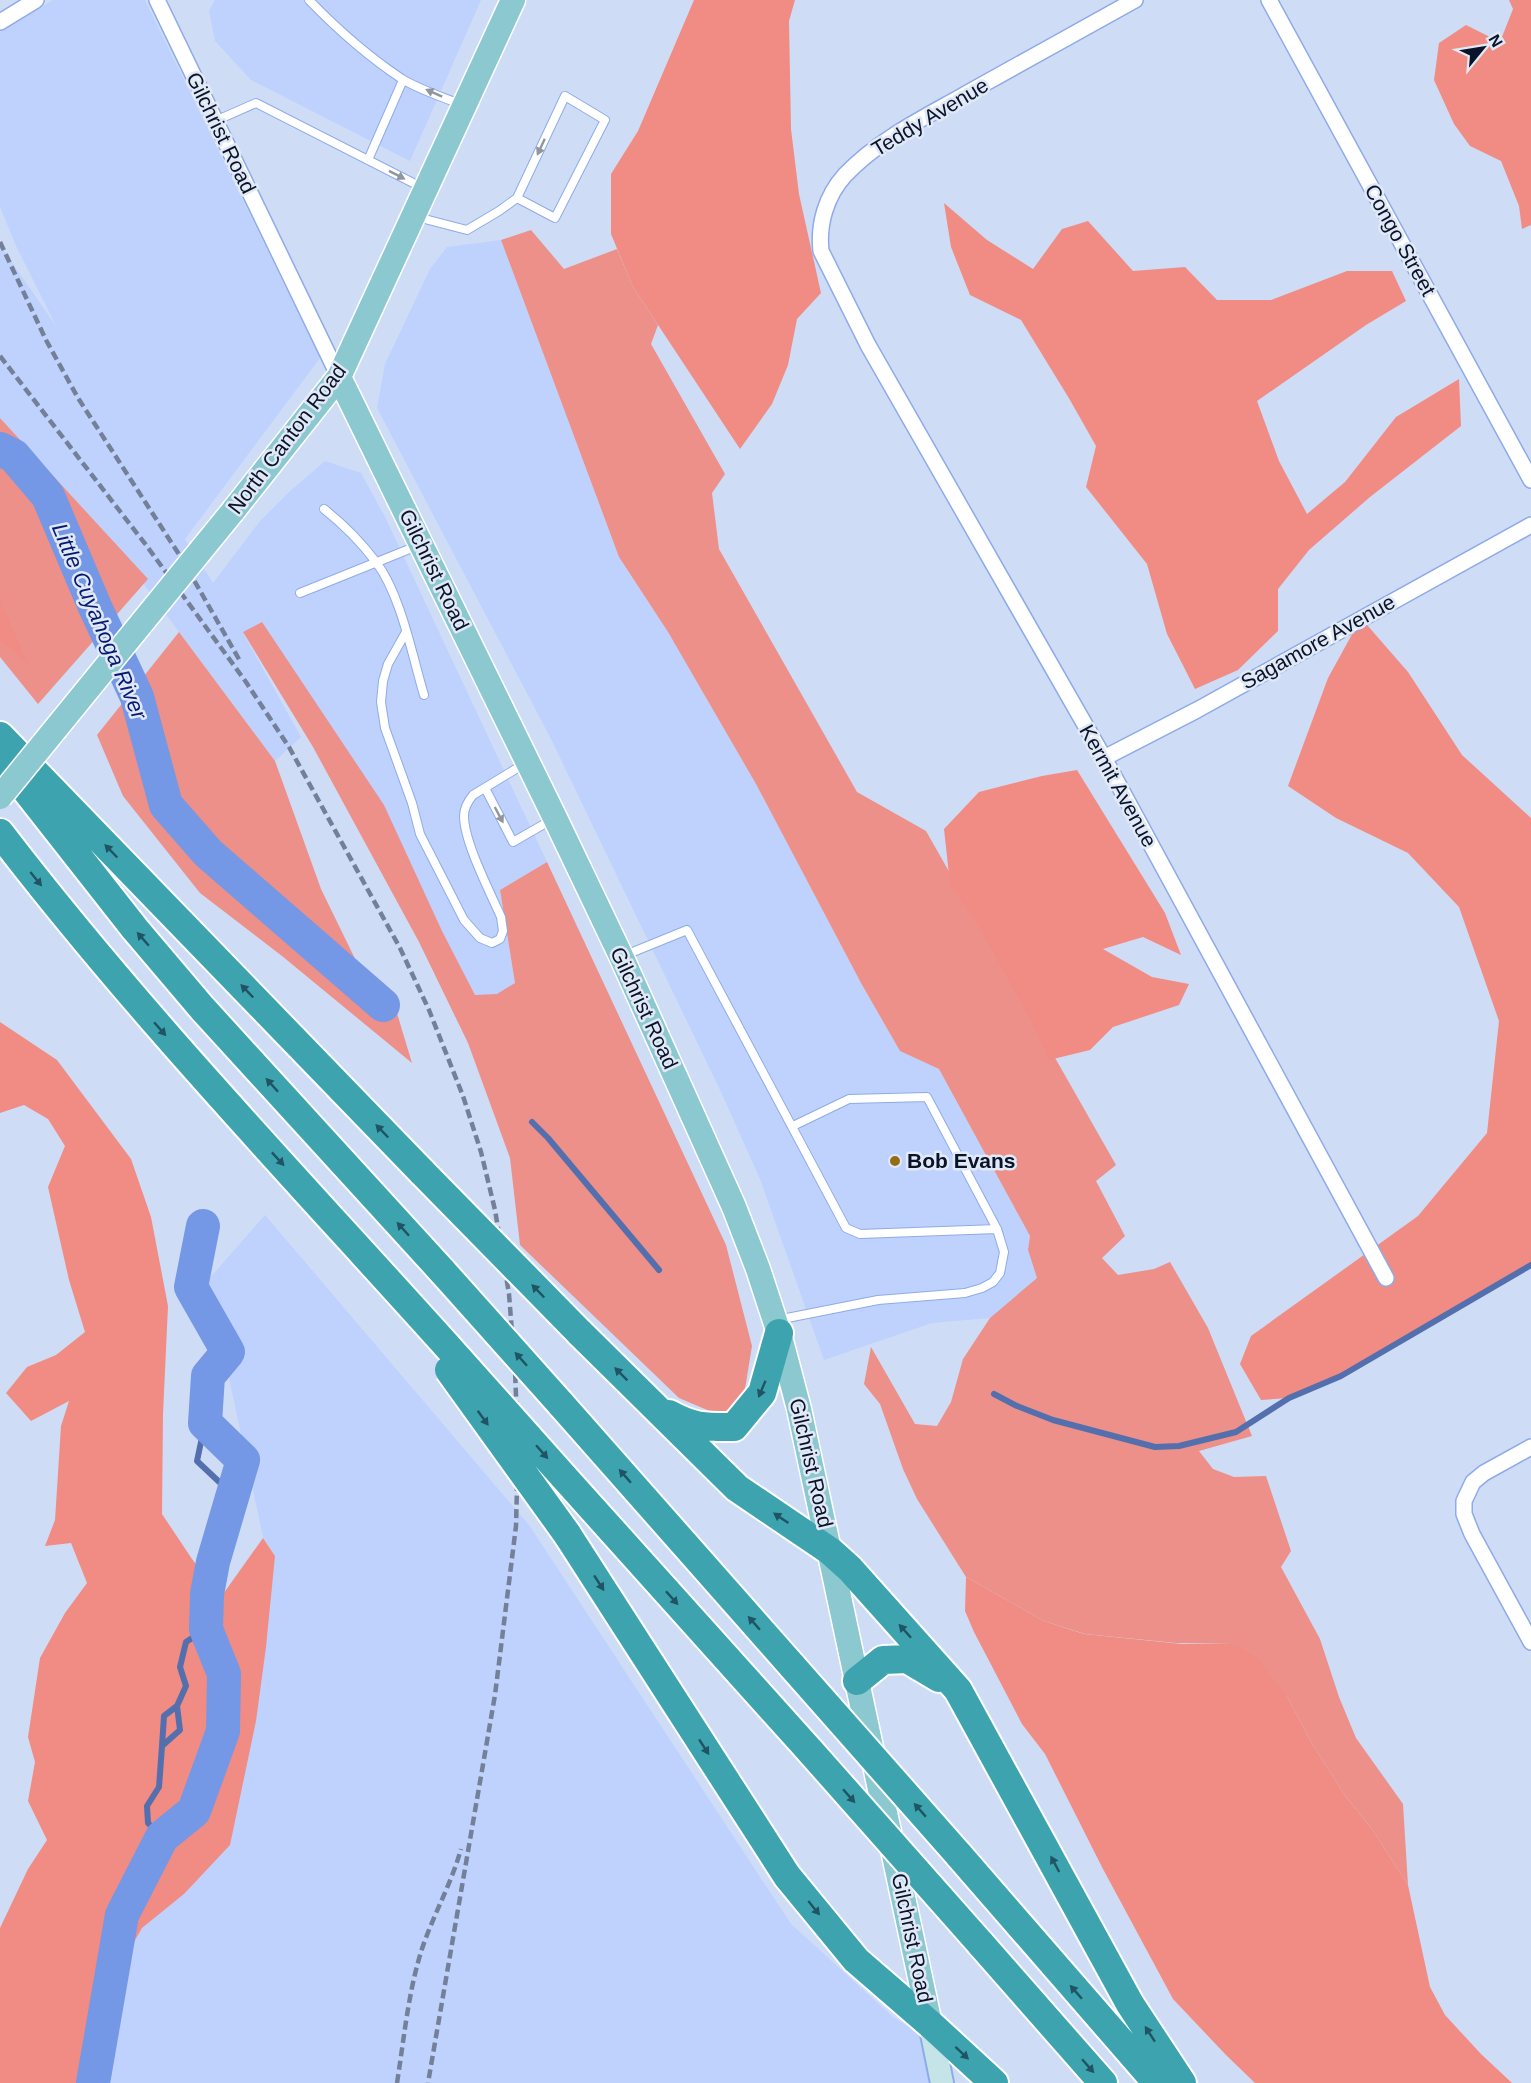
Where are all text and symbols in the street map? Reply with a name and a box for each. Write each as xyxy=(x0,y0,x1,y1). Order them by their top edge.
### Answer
north arrow xyxy=(1453,18,1513,78)
text: N xyxy=(1485,31,1506,50)
street label: Gilchrist Road xyxy=(182,68,261,197)
street label: Teddy Avenue xyxy=(867,73,992,160)
one-way arrow xyxy=(424,88,442,98)
one-way arrow xyxy=(537,138,546,155)
one-way arrow xyxy=(388,170,405,180)
street label: Congo Street xyxy=(1360,180,1441,300)
street label: North Canton Road xyxy=(223,360,350,518)
street label: Gilchrist Road xyxy=(395,505,474,634)
water label: Little Cuyahoga River xyxy=(47,520,153,724)
street label: Sagamore Avenue xyxy=(1237,590,1399,693)
street label: Kermit Avenue xyxy=(1075,721,1162,851)
one-way arrow xyxy=(494,807,504,824)
one-way arrow xyxy=(104,843,118,858)
one-way arrow xyxy=(29,871,42,886)
one-way arrow xyxy=(137,932,150,947)
street label: Gilchrist Road xyxy=(606,943,683,1072)
one-way arrow xyxy=(240,984,254,998)
one-way arrow xyxy=(153,1021,166,1036)
one-way arrow xyxy=(265,1077,279,1092)
one-way arrow xyxy=(376,1124,390,1138)
place label: Bob Evans xyxy=(907,1149,1016,1172)
one-way arrow xyxy=(271,1151,284,1166)
marker: Bob Evans xyxy=(888,1154,902,1168)
one-way arrow xyxy=(397,1222,410,1237)
one-way arrow xyxy=(531,1284,545,1298)
one-way arrow xyxy=(515,1352,528,1367)
one-way arrow xyxy=(614,1367,628,1382)
one-way arrow xyxy=(757,1380,767,1398)
street label: Gilchrist Road xyxy=(785,1396,838,1530)
one-way arrow xyxy=(477,1409,489,1425)
one-way arrow xyxy=(535,1444,548,1459)
one-way arrow xyxy=(618,1469,632,1484)
one-way arrow xyxy=(774,1512,790,1524)
one-way arrow xyxy=(593,1575,604,1591)
one-way arrow xyxy=(665,1590,678,1605)
one-way arrow xyxy=(748,1616,761,1631)
one-way arrow xyxy=(899,1624,912,1639)
one-way arrow xyxy=(699,1739,710,1755)
one-way arrow xyxy=(842,1788,855,1803)
one-way arrow xyxy=(914,1803,927,1818)
one-way arrow xyxy=(1050,1856,1060,1873)
street label: Gilchrist Road xyxy=(888,1871,937,2005)
one-way arrow xyxy=(807,1900,820,1916)
one-way arrow xyxy=(1070,1985,1083,2000)
one-way arrow xyxy=(1145,2026,1156,2042)
one-way arrow xyxy=(955,2046,970,2060)
one-way arrow xyxy=(1081,2058,1094,2073)

